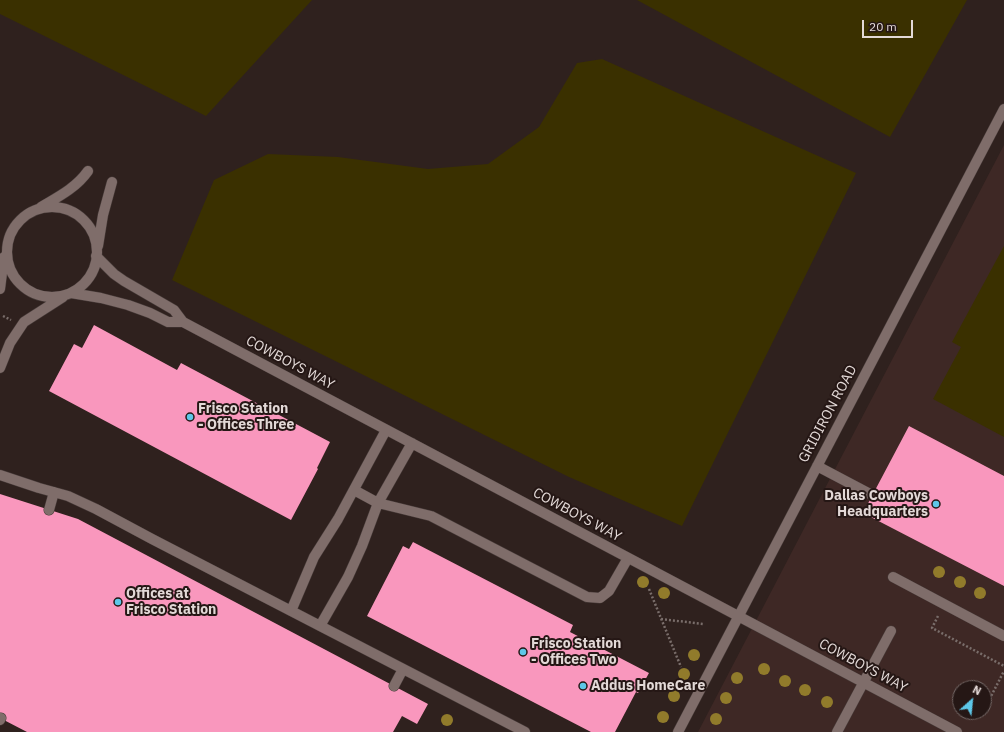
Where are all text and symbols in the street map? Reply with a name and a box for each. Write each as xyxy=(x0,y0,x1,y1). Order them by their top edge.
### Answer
scale bar xyxy=(864,12,915,38)
text: 20 m xyxy=(869,19,897,34)
street label: COWBOYS WAY xyxy=(243,333,337,393)
street label: GRIDIRON ROAD xyxy=(795,362,861,466)
place label: Frisco Station - Offices Three xyxy=(198,401,294,434)
marker: Frisco Station - Offices Three xyxy=(185,412,195,422)
street label: COWBOYS WAY xyxy=(530,485,624,545)
place label: Dallas Cowboys Headquarters xyxy=(824,488,928,520)
marker: Dallas Cowboys Headquarters xyxy=(931,499,941,509)
place label: Offices at Frisco Station xyxy=(126,586,216,618)
marker: Offices at Frisco Station xyxy=(113,597,123,607)
place label: Frisco Station - Offices Two xyxy=(531,636,621,668)
street label: COWBOYS WAY xyxy=(816,636,910,696)
marker: Frisco Station - Offices Two xyxy=(518,647,528,657)
place label: Addus HomeCare xyxy=(591,678,705,694)
north arrow xyxy=(952,680,992,720)
marker: Addus HomeCare xyxy=(578,681,588,691)
text: N xyxy=(970,682,984,698)

